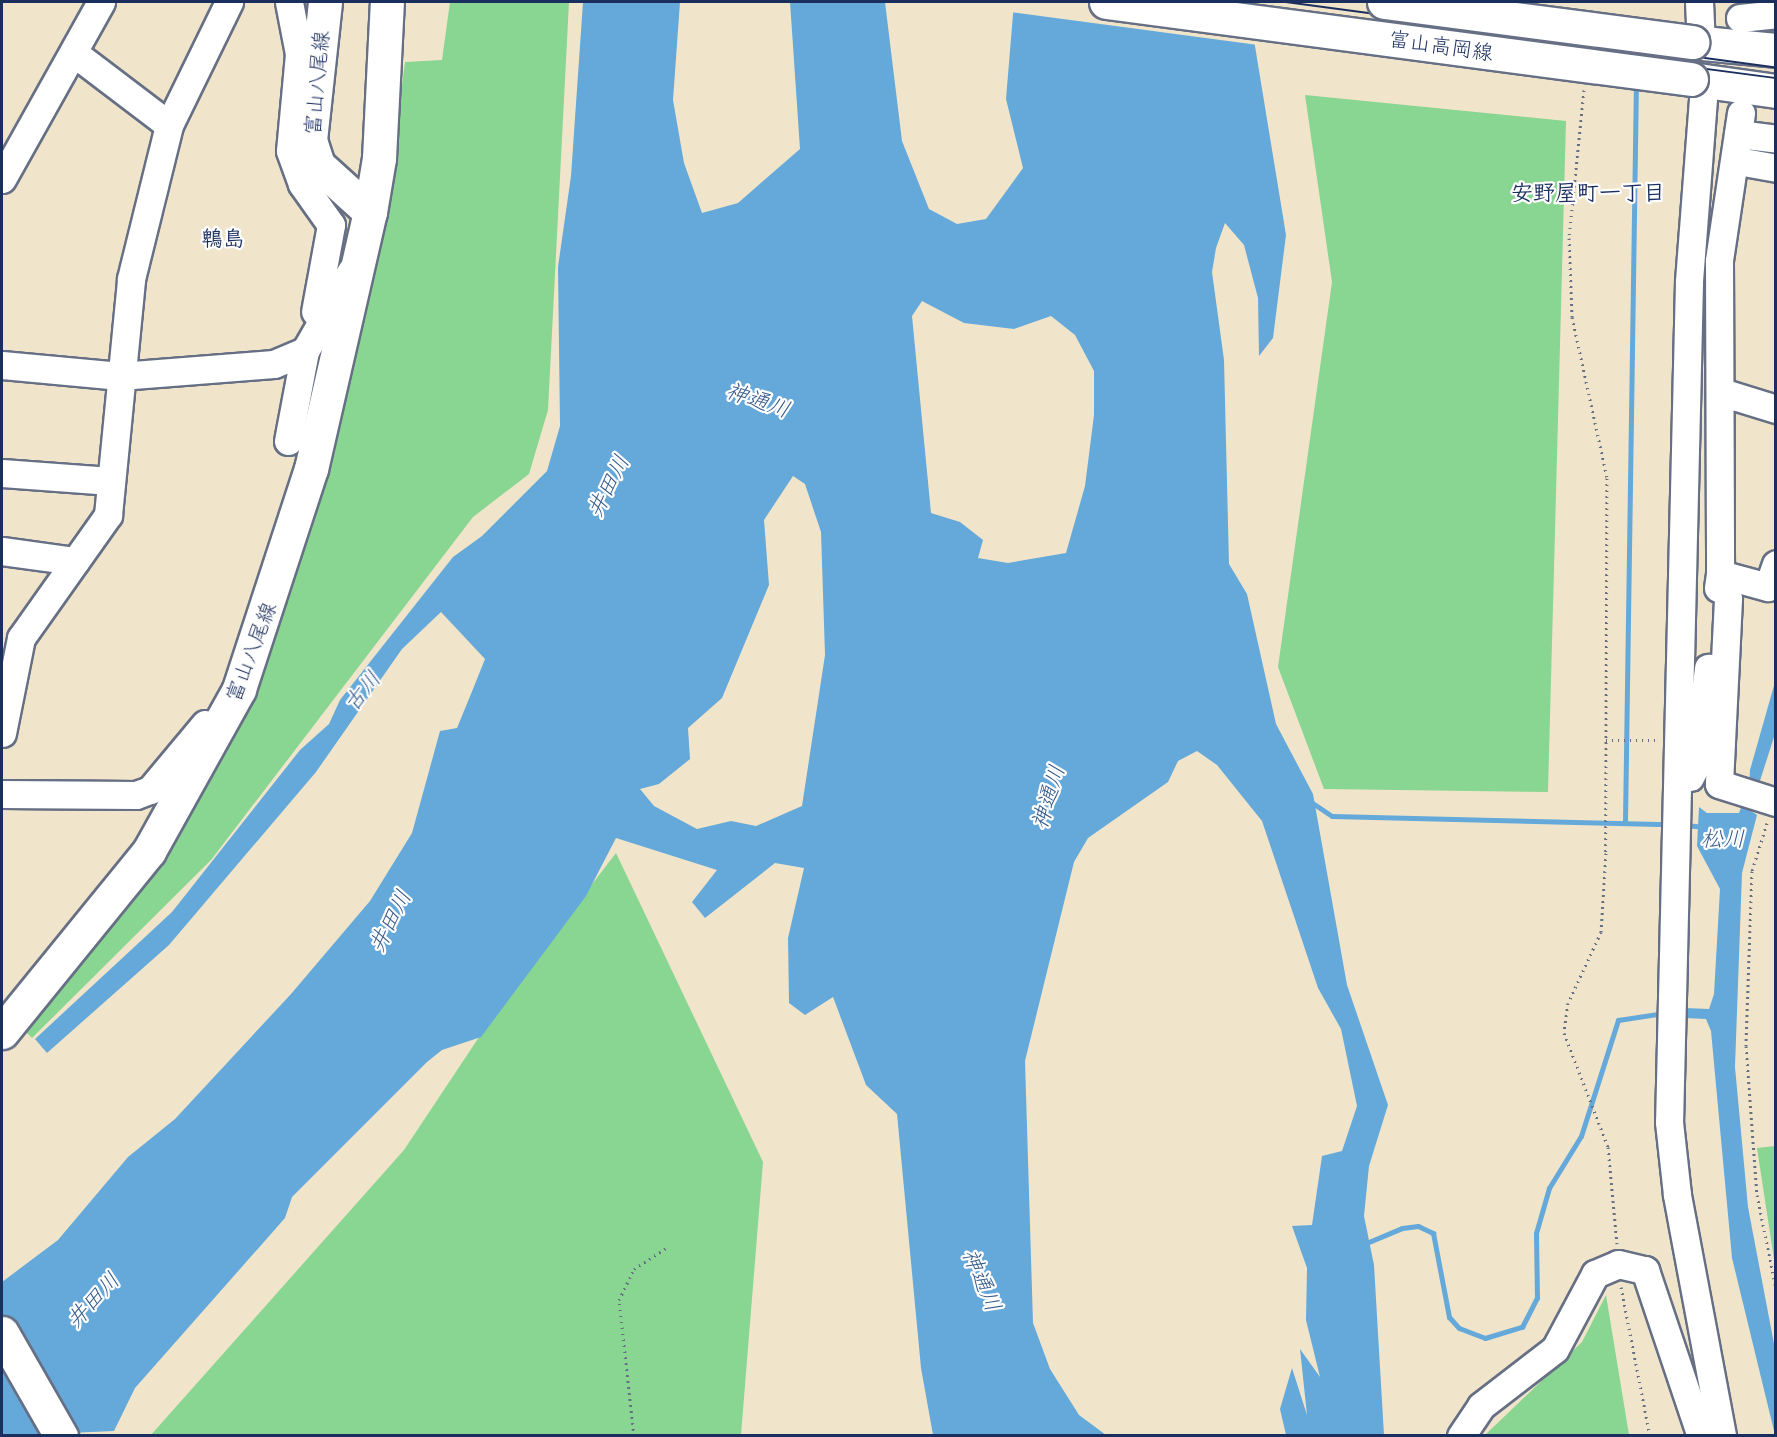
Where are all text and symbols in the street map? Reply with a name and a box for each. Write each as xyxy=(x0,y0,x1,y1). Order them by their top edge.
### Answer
street label: 富山高岡線 xyxy=(1387,26,1495,66)
street label: 富山八尾線 xyxy=(300,30,334,136)
district label: 安野屋町一丁目 xyxy=(1511,180,1665,206)
district label: 鵯島 xyxy=(201,226,245,252)
water label: 神通川 xyxy=(723,377,793,423)
water label: 井田川 xyxy=(581,451,635,521)
street label: 富山八尾線 xyxy=(220,598,282,706)
water label: 古川 xyxy=(338,666,386,716)
water label: 神通川 xyxy=(1026,762,1070,832)
water label: 松川 xyxy=(1701,826,1745,852)
water label: 井田川 xyxy=(363,886,417,956)
water label: 神通川 xyxy=(957,1244,1007,1316)
water label: 井田川 xyxy=(61,1267,125,1333)

